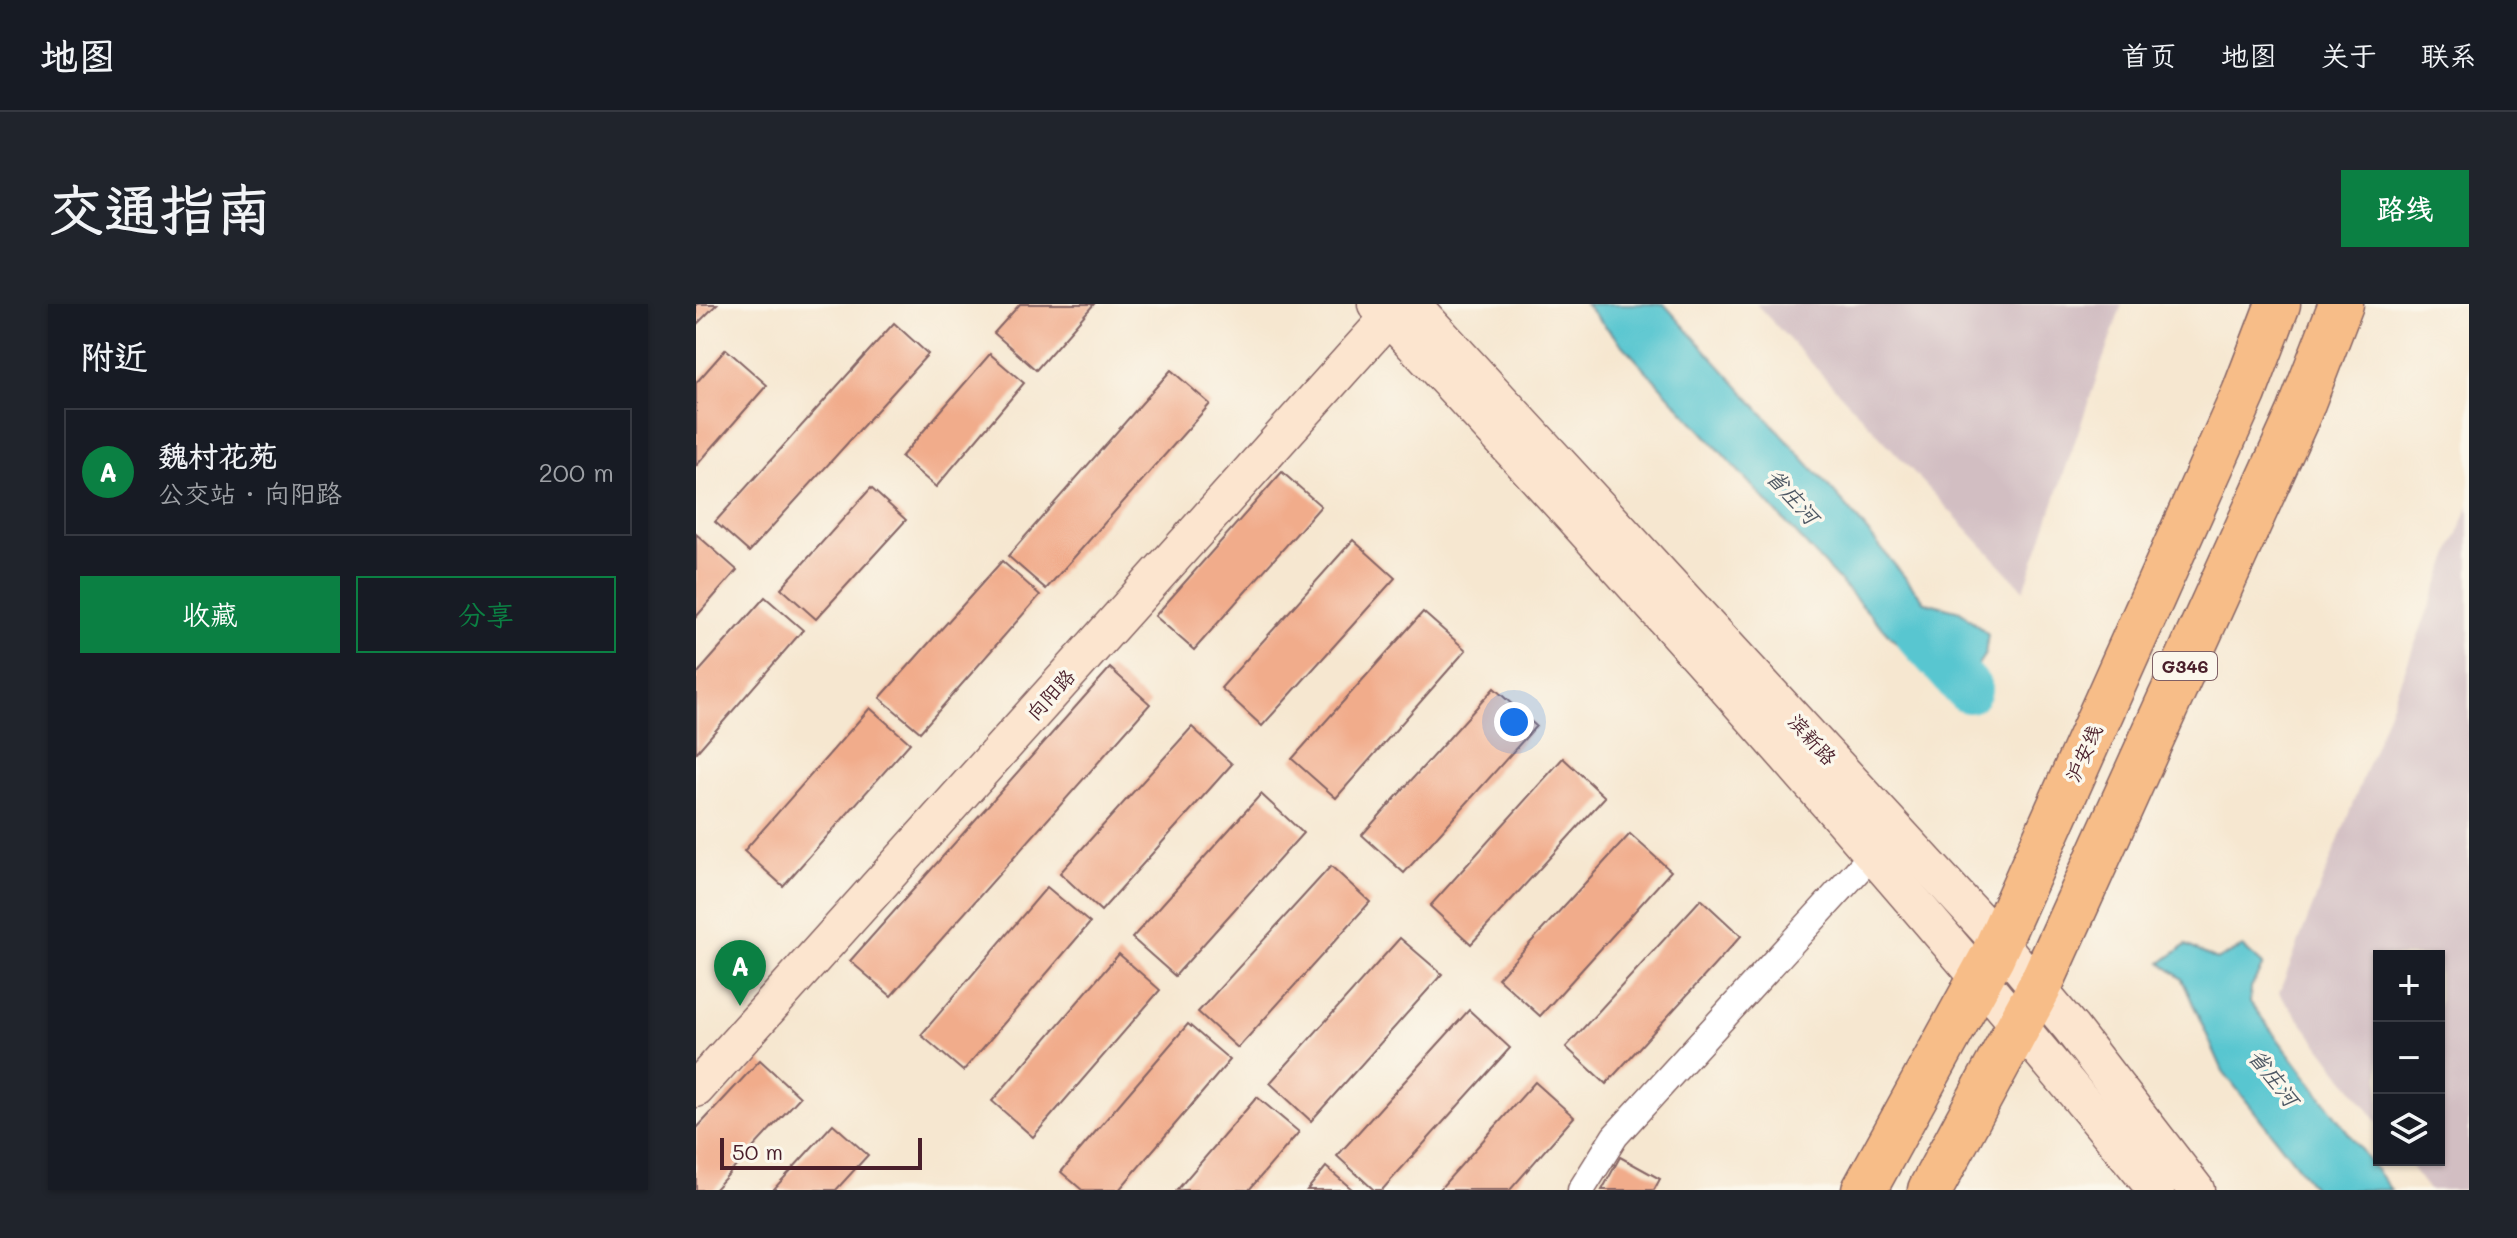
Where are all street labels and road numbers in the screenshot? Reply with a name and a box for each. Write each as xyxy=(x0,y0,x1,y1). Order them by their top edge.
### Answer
road number: G346 xyxy=(2153,652,2217,680)
street label: 向阳路 xyxy=(1020,662,1080,725)
street label: 滨新路 xyxy=(1783,708,1843,771)
street label: 沪安线 xyxy=(2059,720,2107,786)

